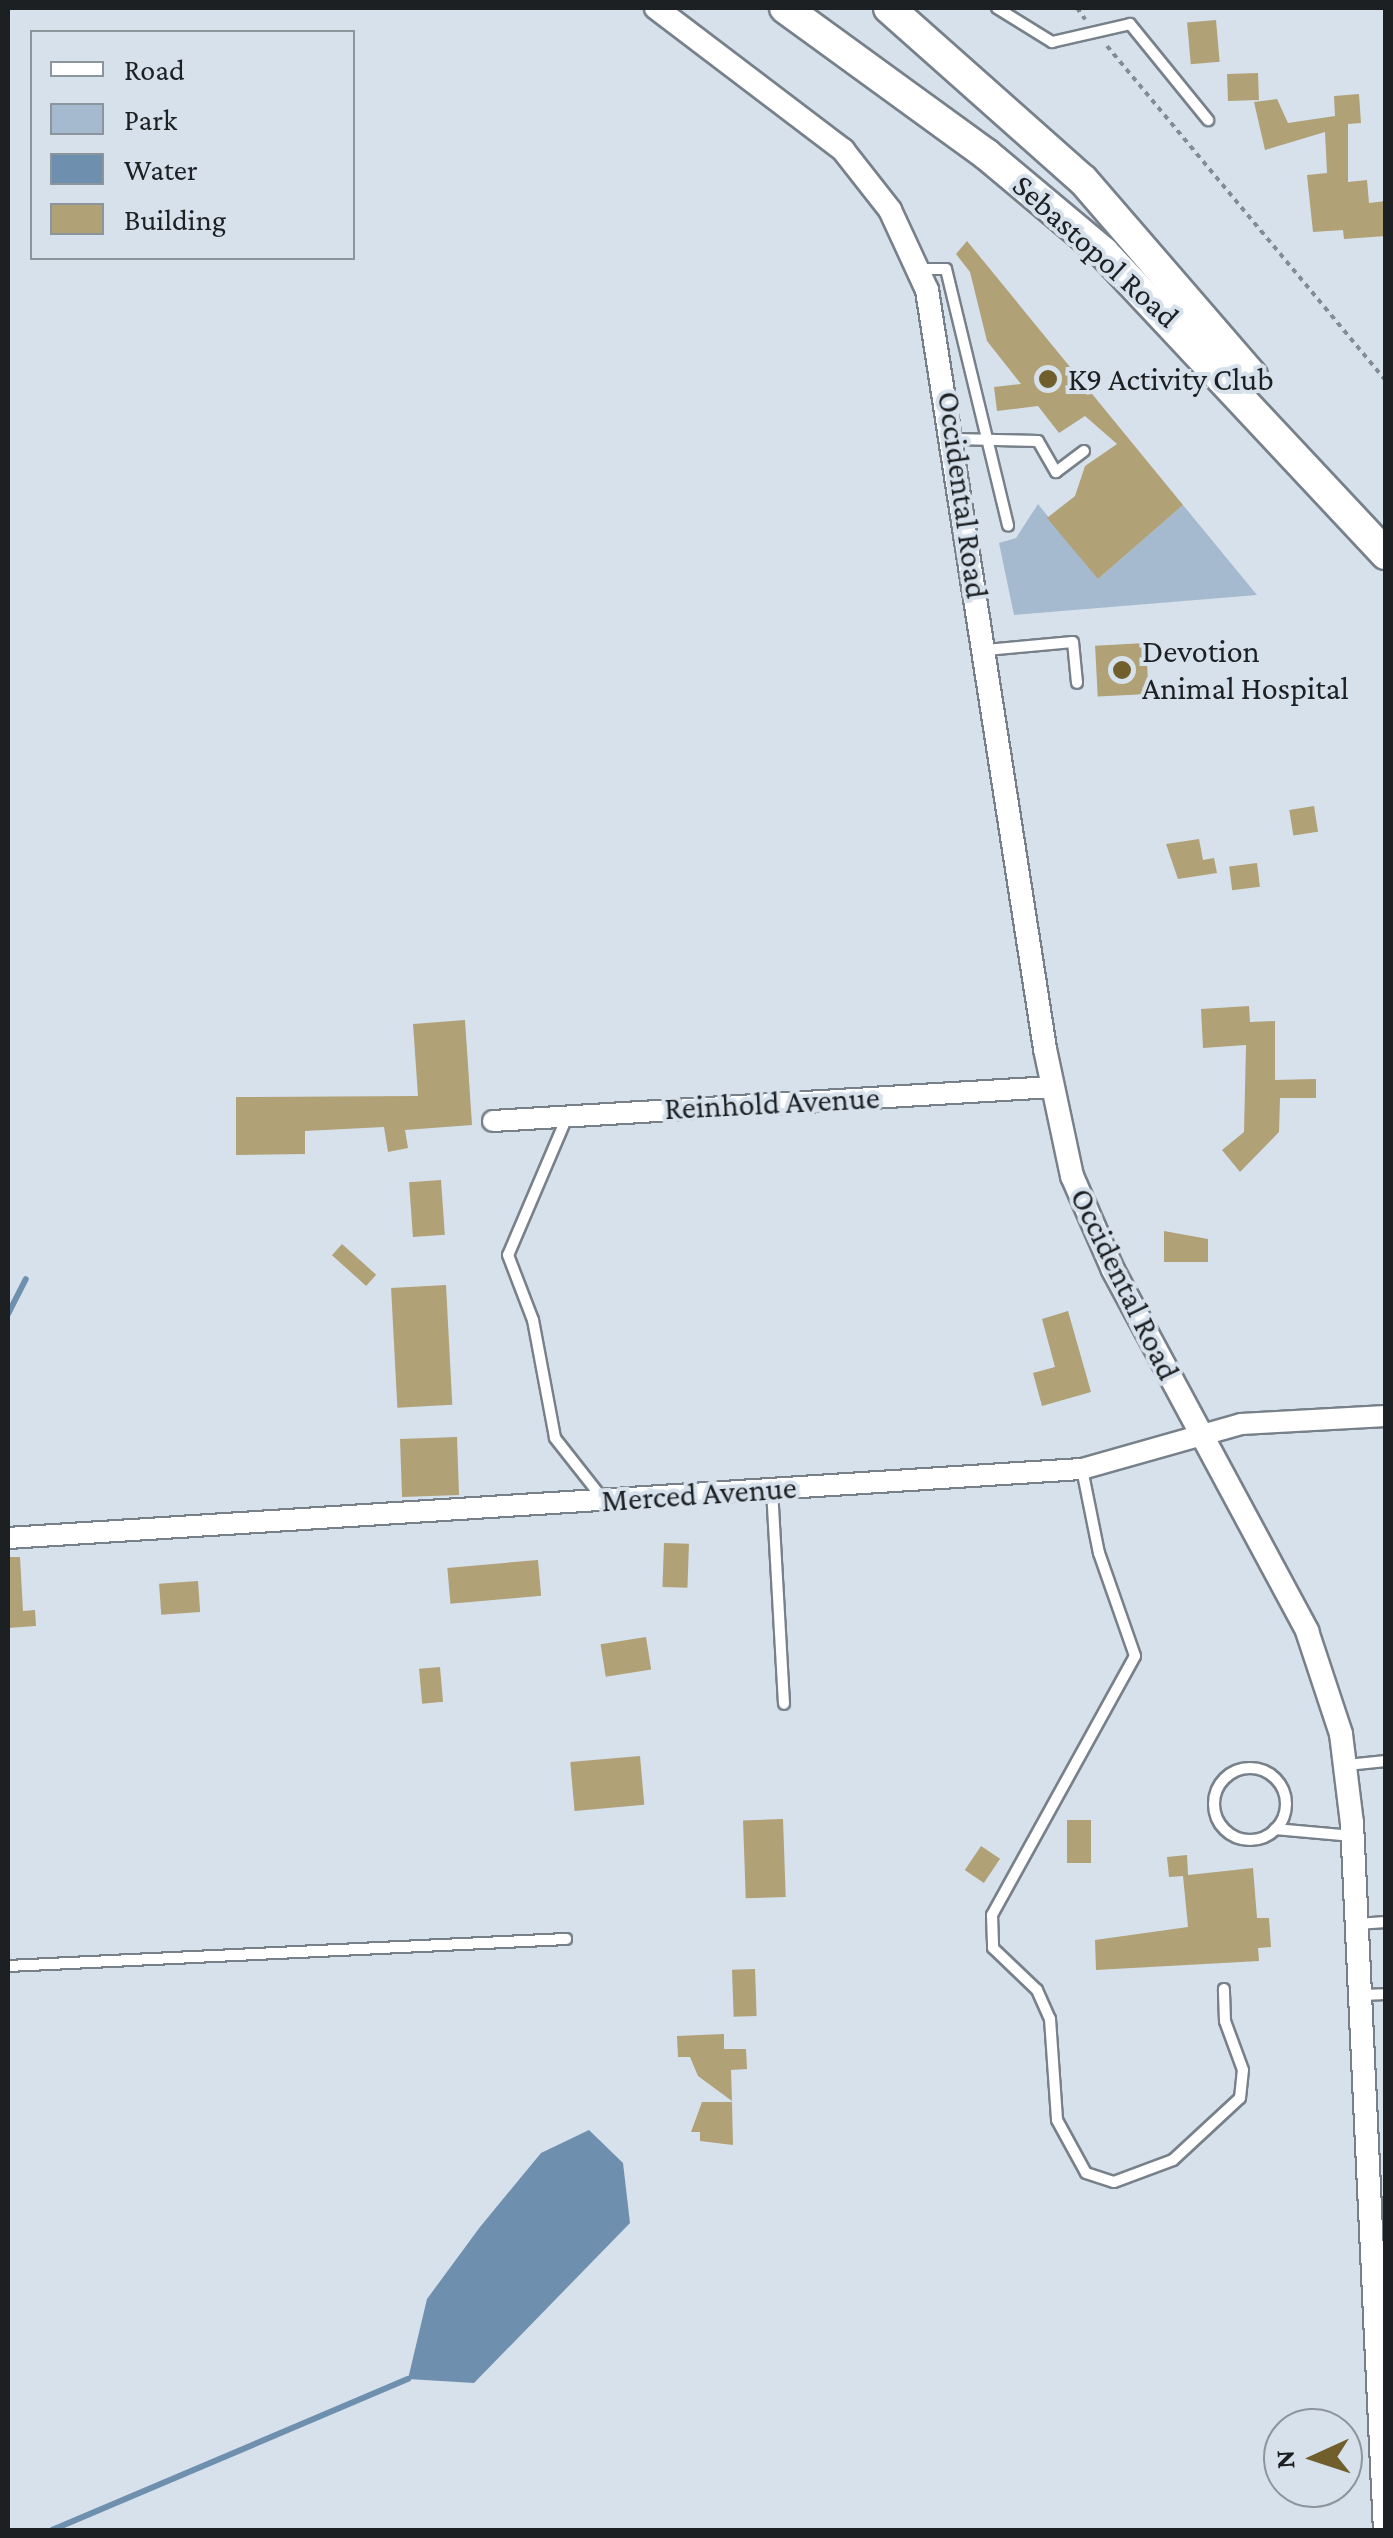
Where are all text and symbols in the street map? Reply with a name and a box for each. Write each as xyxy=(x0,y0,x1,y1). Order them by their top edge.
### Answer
legend xyxy=(30,30,355,260)
text: Road xyxy=(124,53,185,86)
text: Park xyxy=(124,103,177,136)
text: Water xyxy=(124,153,198,186)
street label: Sebastopol Road xyxy=(1005,166,1187,336)
text: Building xyxy=(124,203,226,236)
place label: K9 Activity Club xyxy=(1068,360,1274,398)
marker: K9 Activity Club xyxy=(1037,368,1059,390)
street label: Occidental Road xyxy=(929,389,997,601)
place label: Devotion Animal Hospital xyxy=(1142,633,1349,708)
marker: Devotion Animal Hospital xyxy=(1111,659,1133,681)
street label: Reinhold Avenue xyxy=(663,1078,881,1128)
street label: Occidental Road xyxy=(1062,1182,1188,1386)
street label: Merced Avenue xyxy=(600,1468,798,1520)
north arrow xyxy=(1263,2408,1363,2508)
text: N xyxy=(1269,2449,1301,2470)

